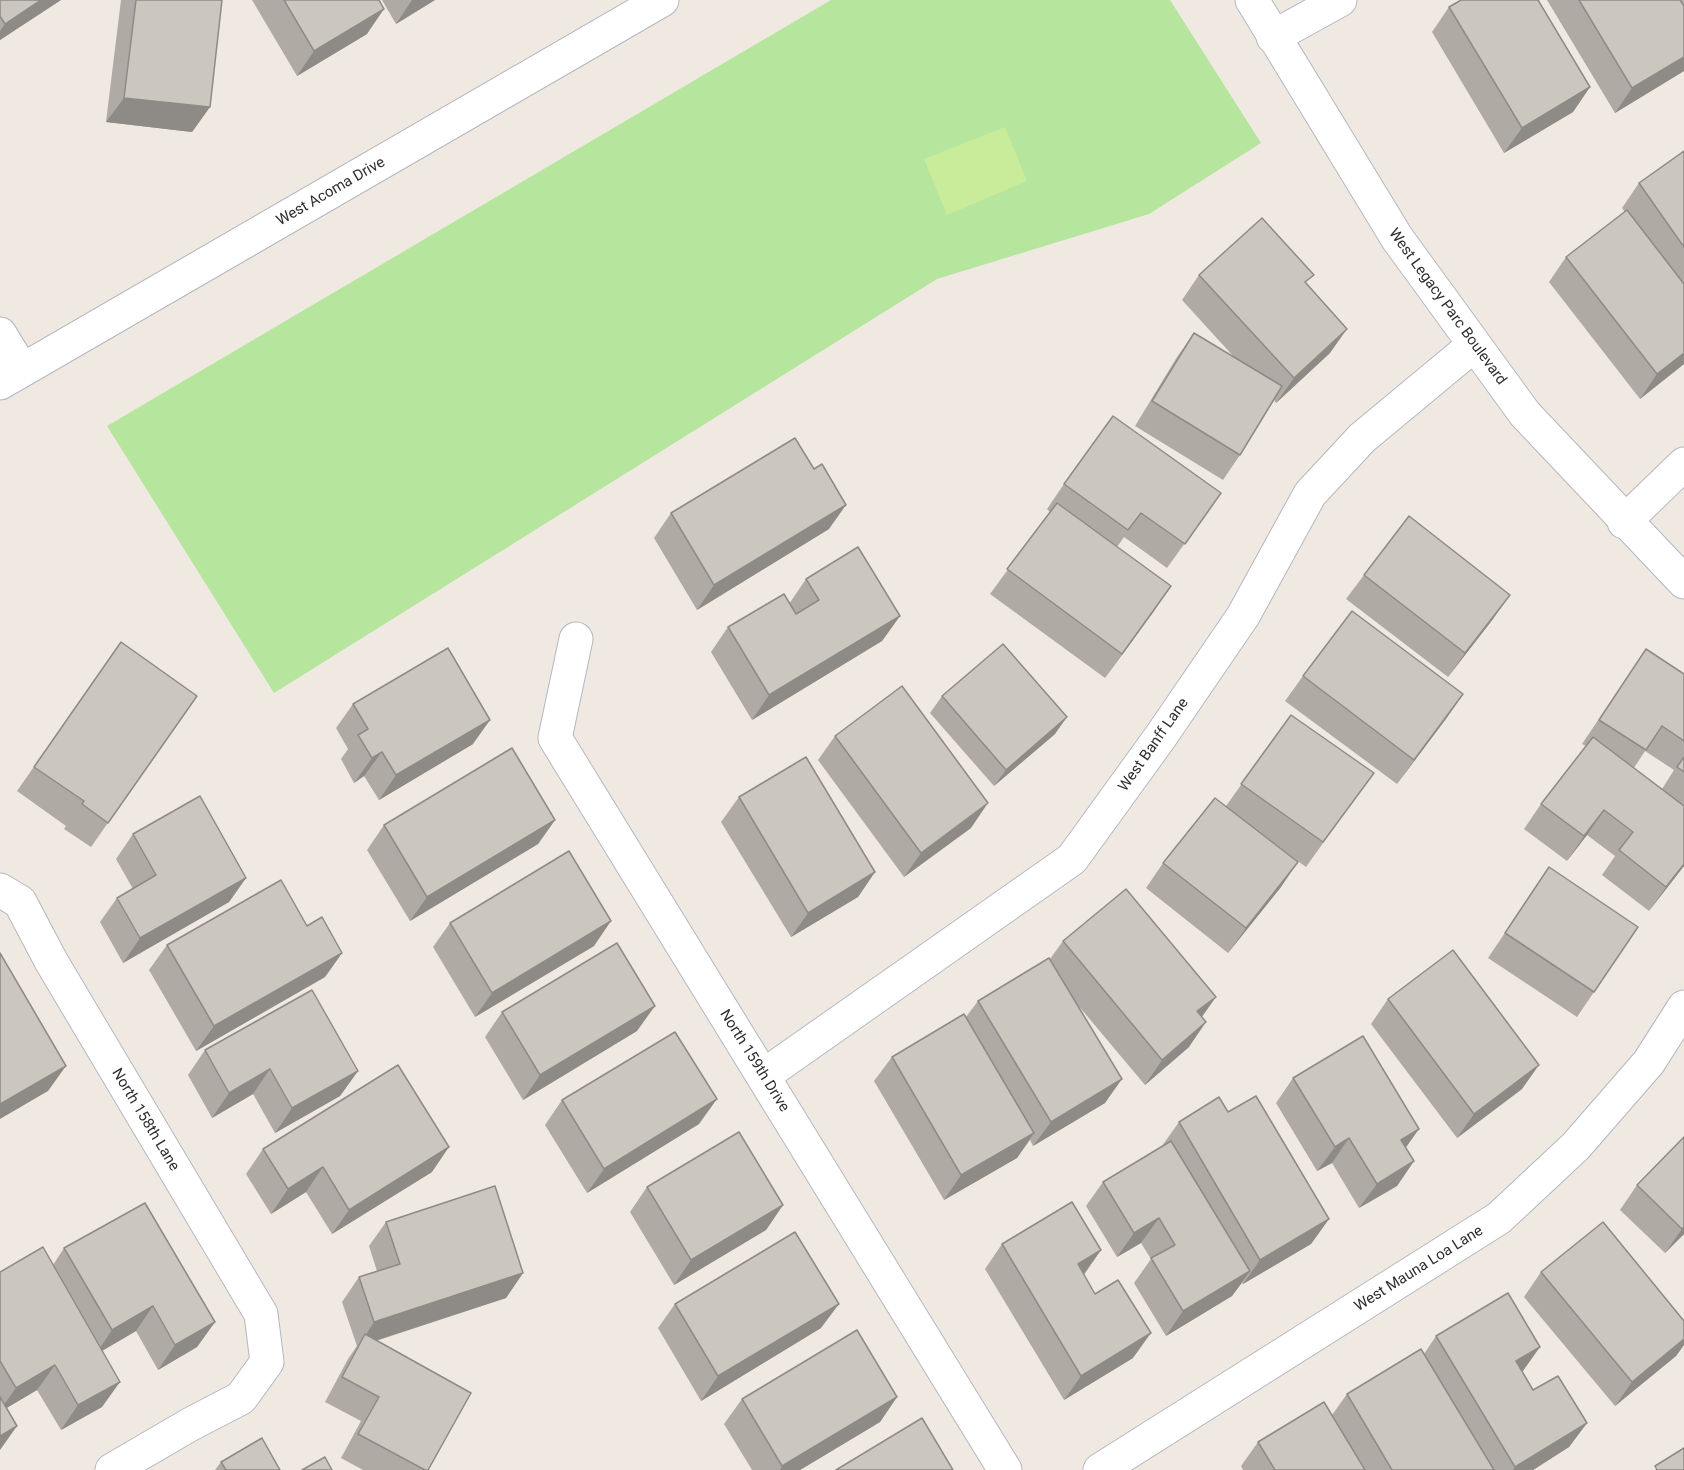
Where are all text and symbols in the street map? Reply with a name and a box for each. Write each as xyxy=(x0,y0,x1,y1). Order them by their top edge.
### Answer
street label: West Acoma Drive xyxy=(274,154,388,230)
street label: West Legacy Parc Boulevard xyxy=(1384,225,1510,389)
street label: West Banff Lane xyxy=(1115,695,1193,795)
street label: North 159th Drive xyxy=(715,1006,793,1116)
street label: North 158th Lane xyxy=(107,1066,183,1174)
street label: West Mauna Loa Lane xyxy=(1351,1222,1487,1316)

